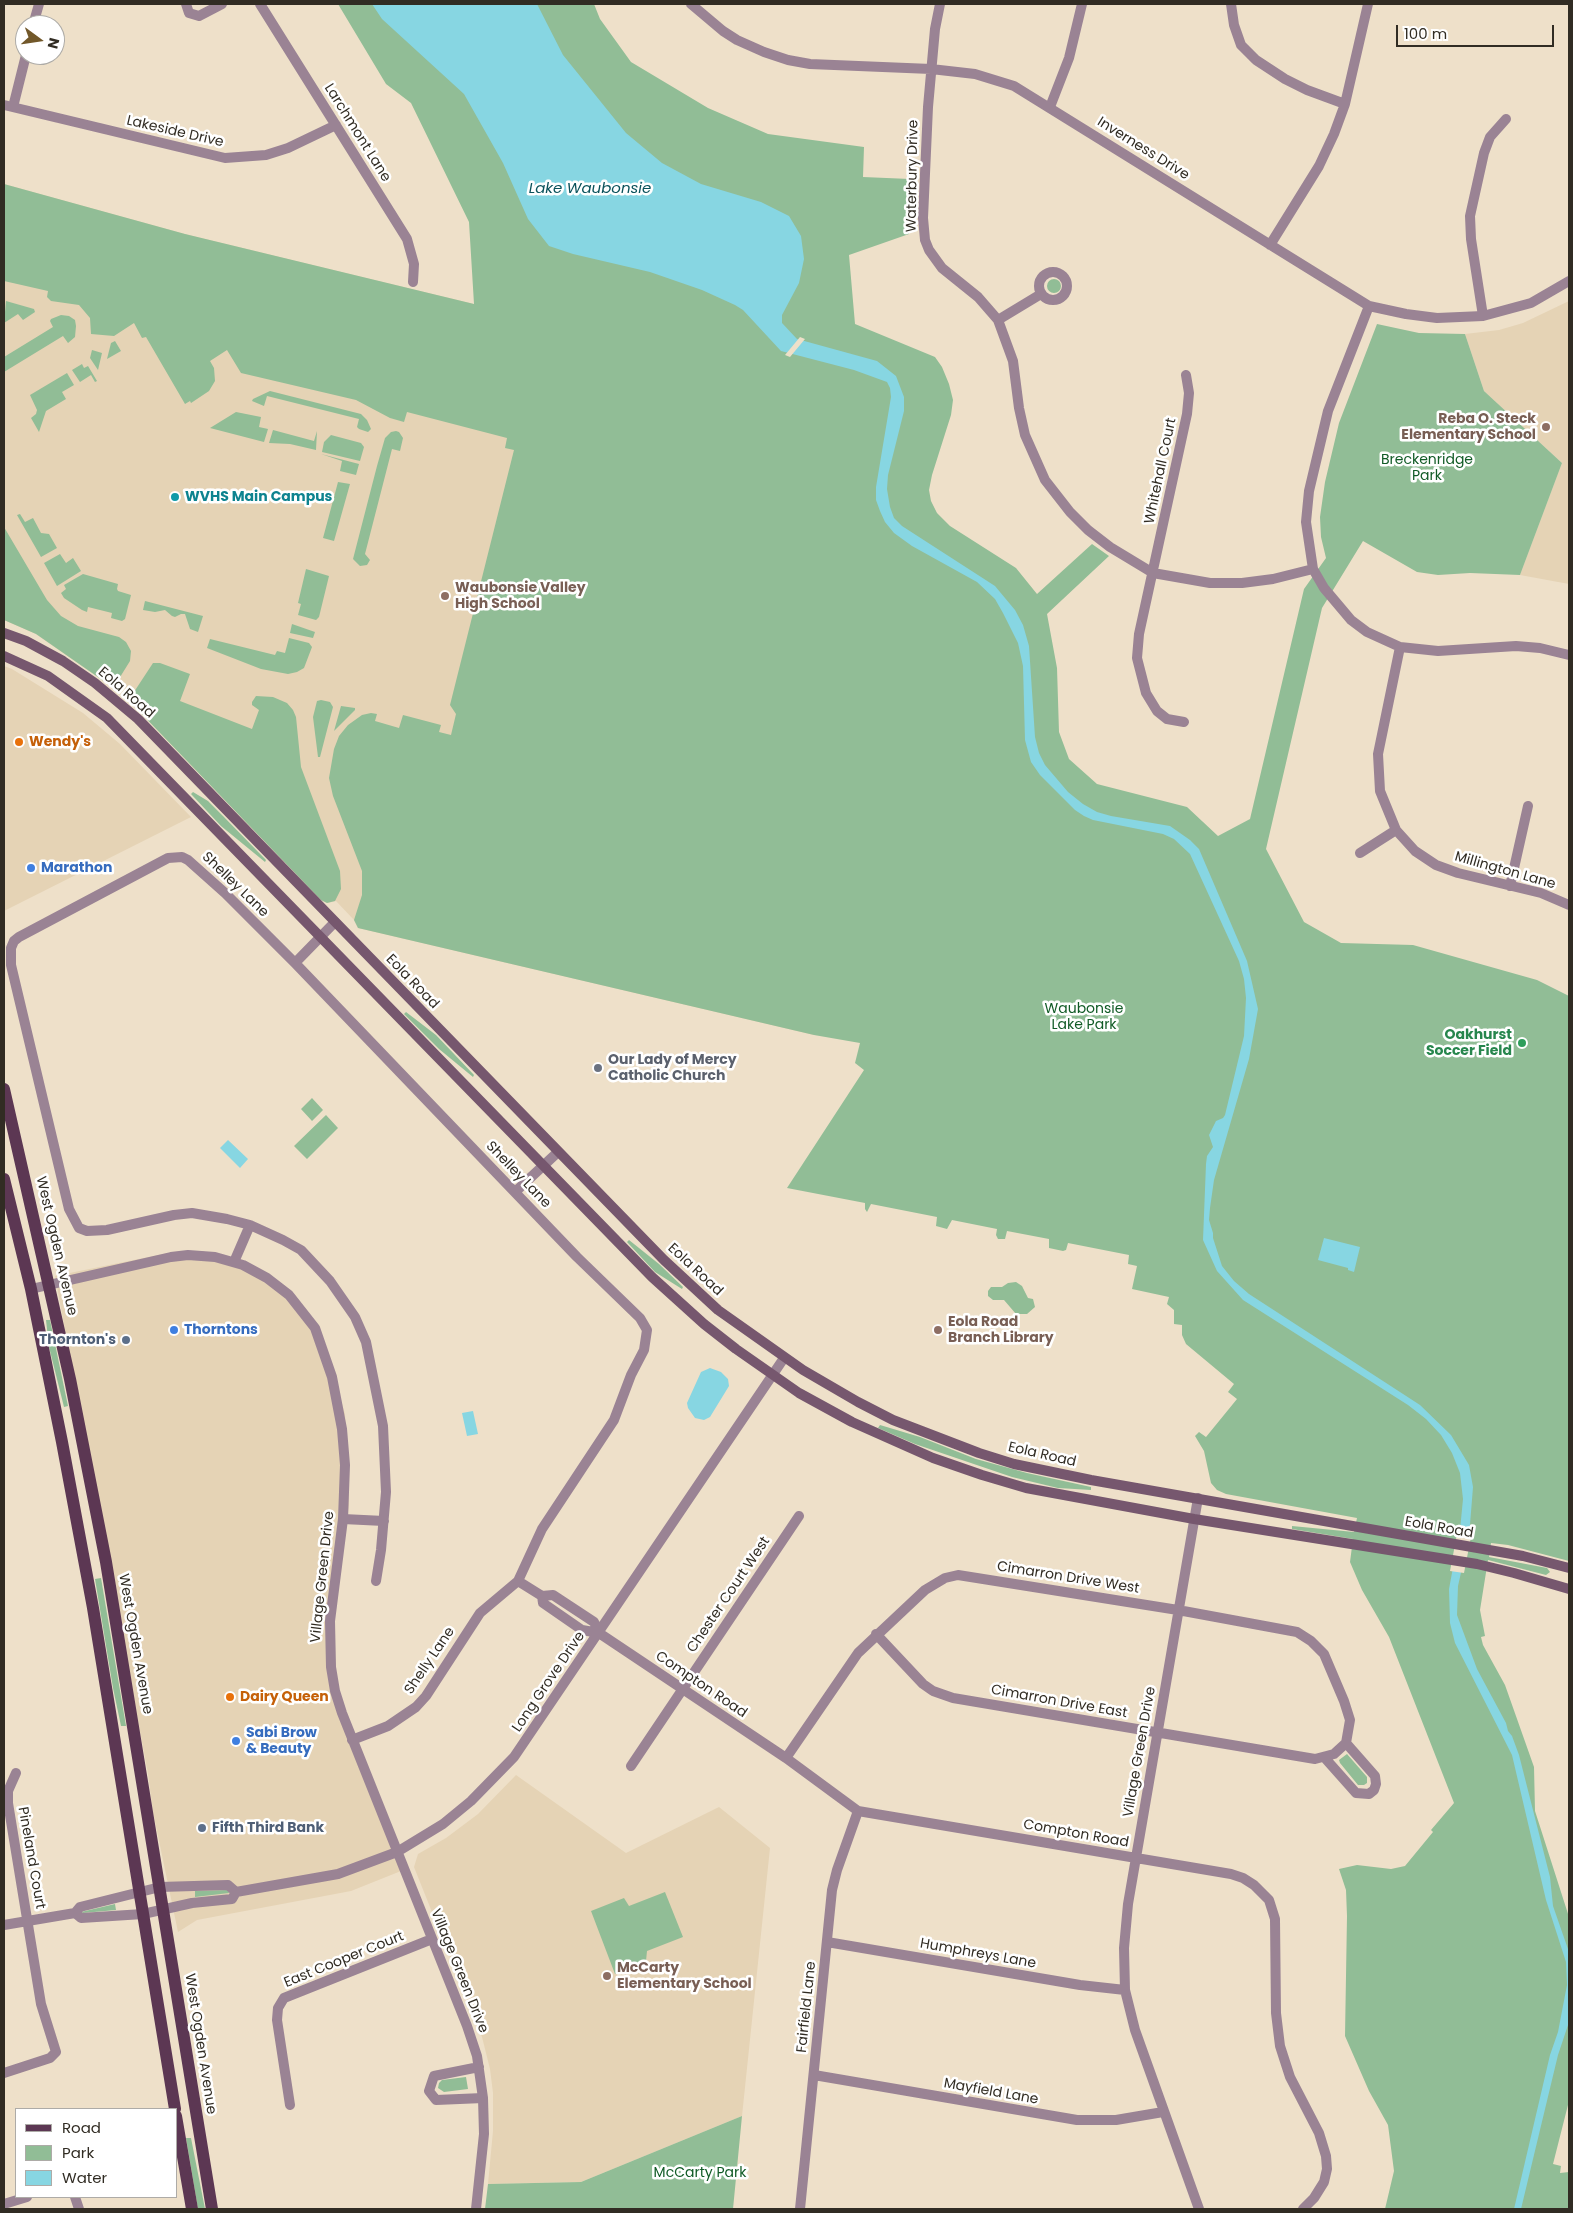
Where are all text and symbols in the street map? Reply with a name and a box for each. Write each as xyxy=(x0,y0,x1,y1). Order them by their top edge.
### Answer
north arrow xyxy=(15,15,65,65)
scale bar xyxy=(1398,15,1556,47)
text: 100 m xyxy=(1404,23,1447,44)
text: N xyxy=(43,36,65,51)
street label: Larchmont Lane xyxy=(320,81,394,185)
street label: Lakeside Drive xyxy=(125,113,225,151)
street label: Inverness Drive xyxy=(1094,114,1192,184)
street label: Waterbury Drive xyxy=(904,120,922,232)
water label: Lake Waubonsie xyxy=(529,180,651,198)
place label: Reba O. Steck Elementary School xyxy=(1401,411,1536,444)
street label: Whitehall Court xyxy=(1142,416,1180,526)
marker: Reba O. Steck Elementary School xyxy=(1540,421,1552,433)
park label: Breckenridge Park xyxy=(1381,452,1473,484)
place label: WVHS Main Campus xyxy=(185,489,332,505)
marker: WVHS Main Campus xyxy=(169,491,181,503)
place label: Waubonsie Valley High School xyxy=(455,580,586,612)
marker: Waubonsie Valley High School xyxy=(439,590,451,602)
street label: Eola Road xyxy=(94,664,158,722)
place label: Wendy's xyxy=(29,734,91,750)
marker: Wendy's xyxy=(13,736,25,748)
street label: Shelley Lane xyxy=(198,849,272,921)
street label: Millington Lane xyxy=(1453,849,1557,893)
place label: Marathon xyxy=(41,860,112,876)
marker: Marathon xyxy=(25,862,37,874)
street label: Eola Road xyxy=(382,951,442,1013)
park label: Waubonsie Lake Park xyxy=(1045,1001,1123,1034)
place label: Oakhurst Soccer Field xyxy=(1426,1027,1512,1060)
marker: Oakhurst Soccer Field xyxy=(1516,1037,1528,1049)
place label: Our Lady of Mercy Catholic Church xyxy=(608,1052,737,1084)
marker: Our Lady of Mercy Catholic Church xyxy=(592,1062,604,1074)
street label: Shelley Lane xyxy=(482,1138,554,1212)
street label: West Ogden Avenue xyxy=(32,1175,80,1317)
street label: Eola Road xyxy=(664,1240,726,1300)
place label: Eola Road Branch Library xyxy=(948,1314,1054,1346)
place label: Thorntons xyxy=(184,1322,258,1338)
marker: Thorntons xyxy=(168,1324,180,1336)
marker: Eola Road Branch Library xyxy=(932,1324,944,1336)
place label: Thornton's xyxy=(39,1332,116,1348)
marker: Thornton's xyxy=(120,1334,132,1346)
street label: Eola Road xyxy=(1006,1439,1078,1471)
street label: Village Green Drive xyxy=(308,1510,338,1644)
street label: Eola Road xyxy=(1403,1514,1475,1542)
street label: Chester Court West xyxy=(684,1534,774,1656)
street label: Cimarron Drive West xyxy=(996,1558,1140,1598)
street label: West Ogden Avenue xyxy=(114,1572,156,1716)
street label: Shelly Lane xyxy=(401,1624,459,1698)
street label: Long Grove Drive xyxy=(509,1629,589,1735)
street label: Compton Road xyxy=(652,1648,750,1722)
street label: Cimarron Drive East xyxy=(990,1682,1128,1722)
street label: Village Green Drive xyxy=(1120,1685,1160,1819)
place label: Dairy Queen xyxy=(240,1689,329,1705)
marker: Dairy Queen xyxy=(224,1691,236,1703)
place label: Sabi Brow & Beauty xyxy=(246,1725,317,1758)
marker: Sabi Brow & Beauty xyxy=(230,1735,242,1747)
street label: Pineland Court xyxy=(14,1806,48,1910)
street label: Compton Road xyxy=(1022,1816,1130,1852)
place label: Fifth Third Bank xyxy=(212,1820,324,1836)
marker: Fifth Third Bank xyxy=(196,1822,208,1834)
street label: Village Green Drive xyxy=(426,1906,492,2036)
street label: East Cooper Court xyxy=(282,1928,406,1992)
street label: Humphreys Lane xyxy=(919,1936,1037,1972)
place label: McCarty Elementary School xyxy=(617,1960,752,1992)
street label: Fairfield Lane xyxy=(794,1961,820,2053)
marker: McCarty Elementary School xyxy=(601,1970,613,1982)
street label: West Ogden Avenue xyxy=(181,1972,219,2116)
street label: Mayfield Lane xyxy=(942,2075,1040,2109)
legend xyxy=(15,2108,178,2198)
text: Road xyxy=(62,2117,101,2138)
text: Park xyxy=(62,2142,94,2163)
park label: McCarty Park xyxy=(654,2165,746,2181)
text: Water xyxy=(62,2167,107,2188)

